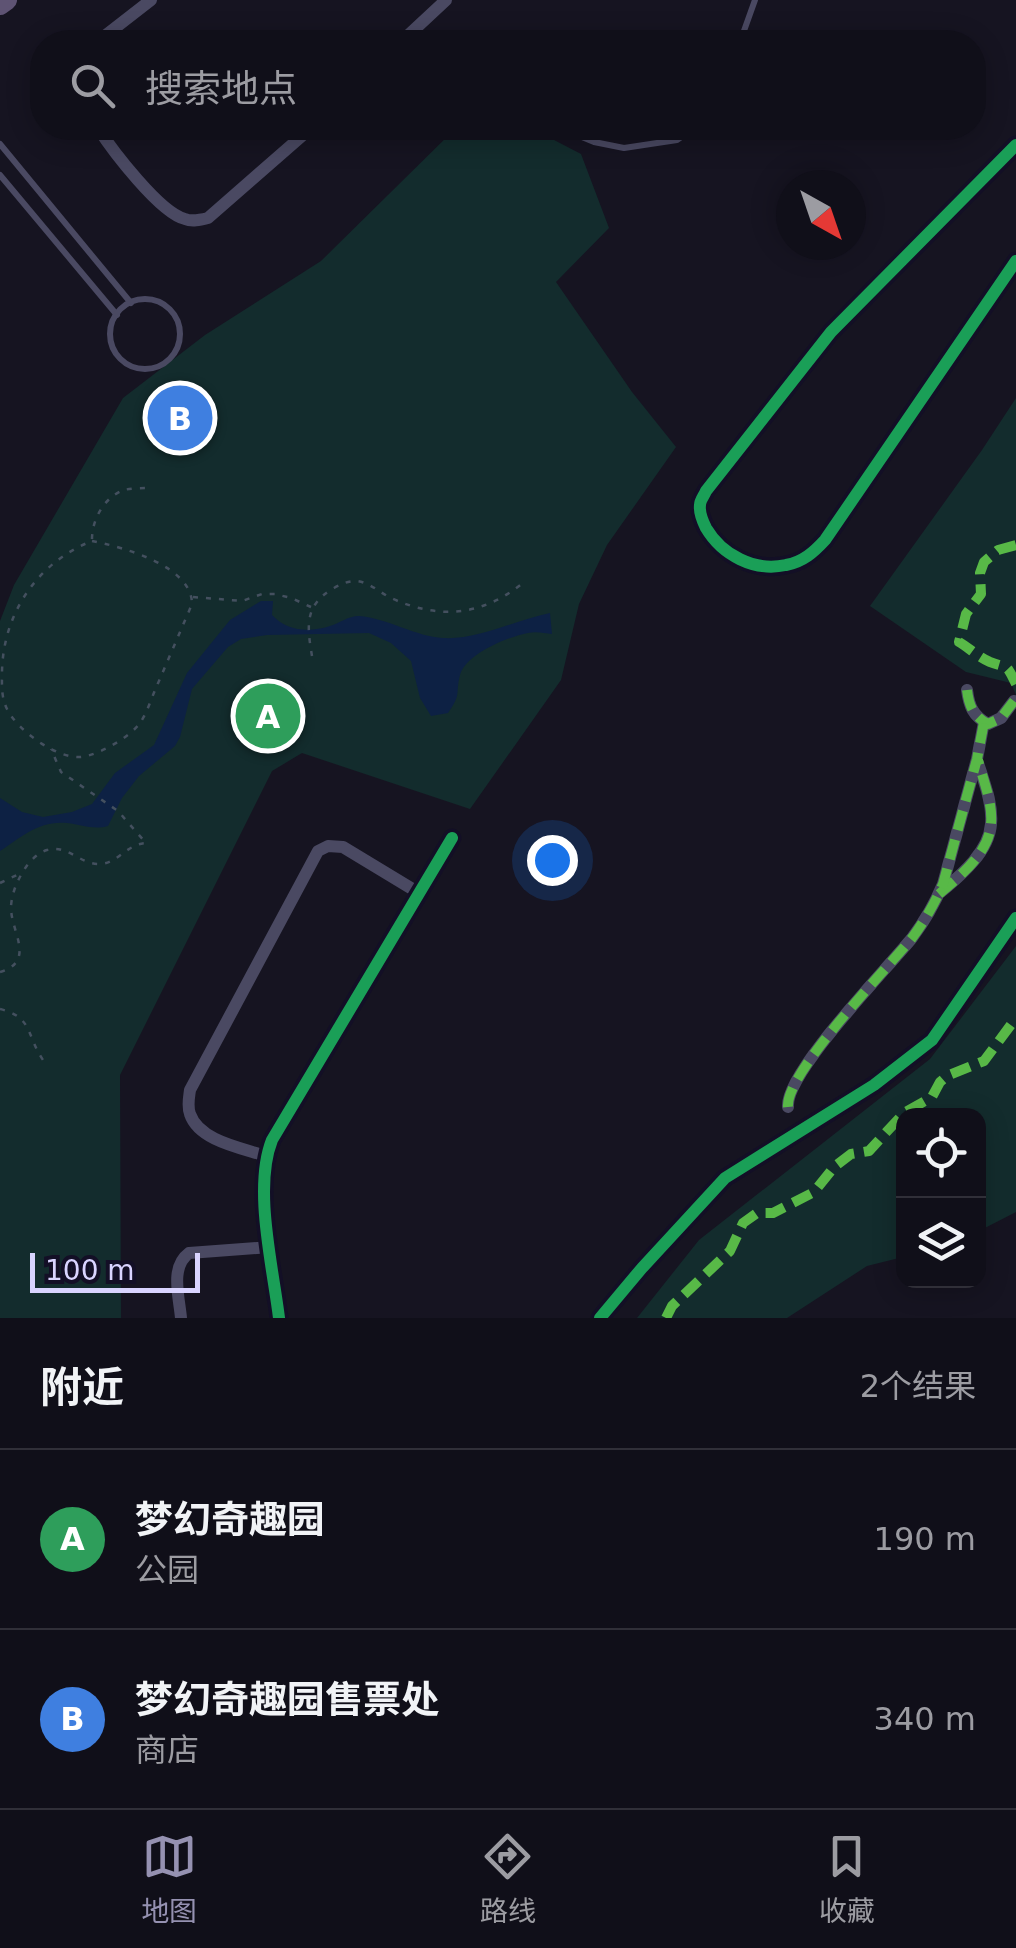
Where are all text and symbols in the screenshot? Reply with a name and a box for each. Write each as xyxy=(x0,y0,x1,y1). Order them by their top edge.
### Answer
search box xyxy=(30,30,986,140)
icon: search xyxy=(65,58,120,113)
text: 搜索地点 xyxy=(145,67,297,111)
north arrow xyxy=(776,170,866,260)
pin: B xyxy=(148,380,212,456)
pin: A xyxy=(236,678,300,754)
your location xyxy=(527,835,578,886)
map controls xyxy=(896,1108,986,1288)
button: locate xyxy=(896,1108,986,1198)
button: layers xyxy=(896,1198,986,1288)
scale bar xyxy=(30,1248,200,1292)
text: 100 m xyxy=(45,1254,135,1287)
text: 附近 xyxy=(40,1363,124,1412)
text: 2个结果 xyxy=(860,1367,976,1405)
text: 梦幻奇趣园 xyxy=(135,1498,325,1542)
text: A xyxy=(60,1520,85,1558)
text: 190 m xyxy=(874,1520,976,1558)
text: 公园 xyxy=(135,1551,199,1589)
text: 梦幻奇趣园售票处 xyxy=(135,1678,439,1722)
text: B xyxy=(60,1700,85,1738)
text: 340 m xyxy=(874,1700,976,1738)
text: 商店 xyxy=(135,1731,199,1769)
tab: 地图 xyxy=(141,1829,197,1929)
tab: 路线 xyxy=(480,1829,536,1929)
tab: 收藏 xyxy=(819,1829,875,1929)

